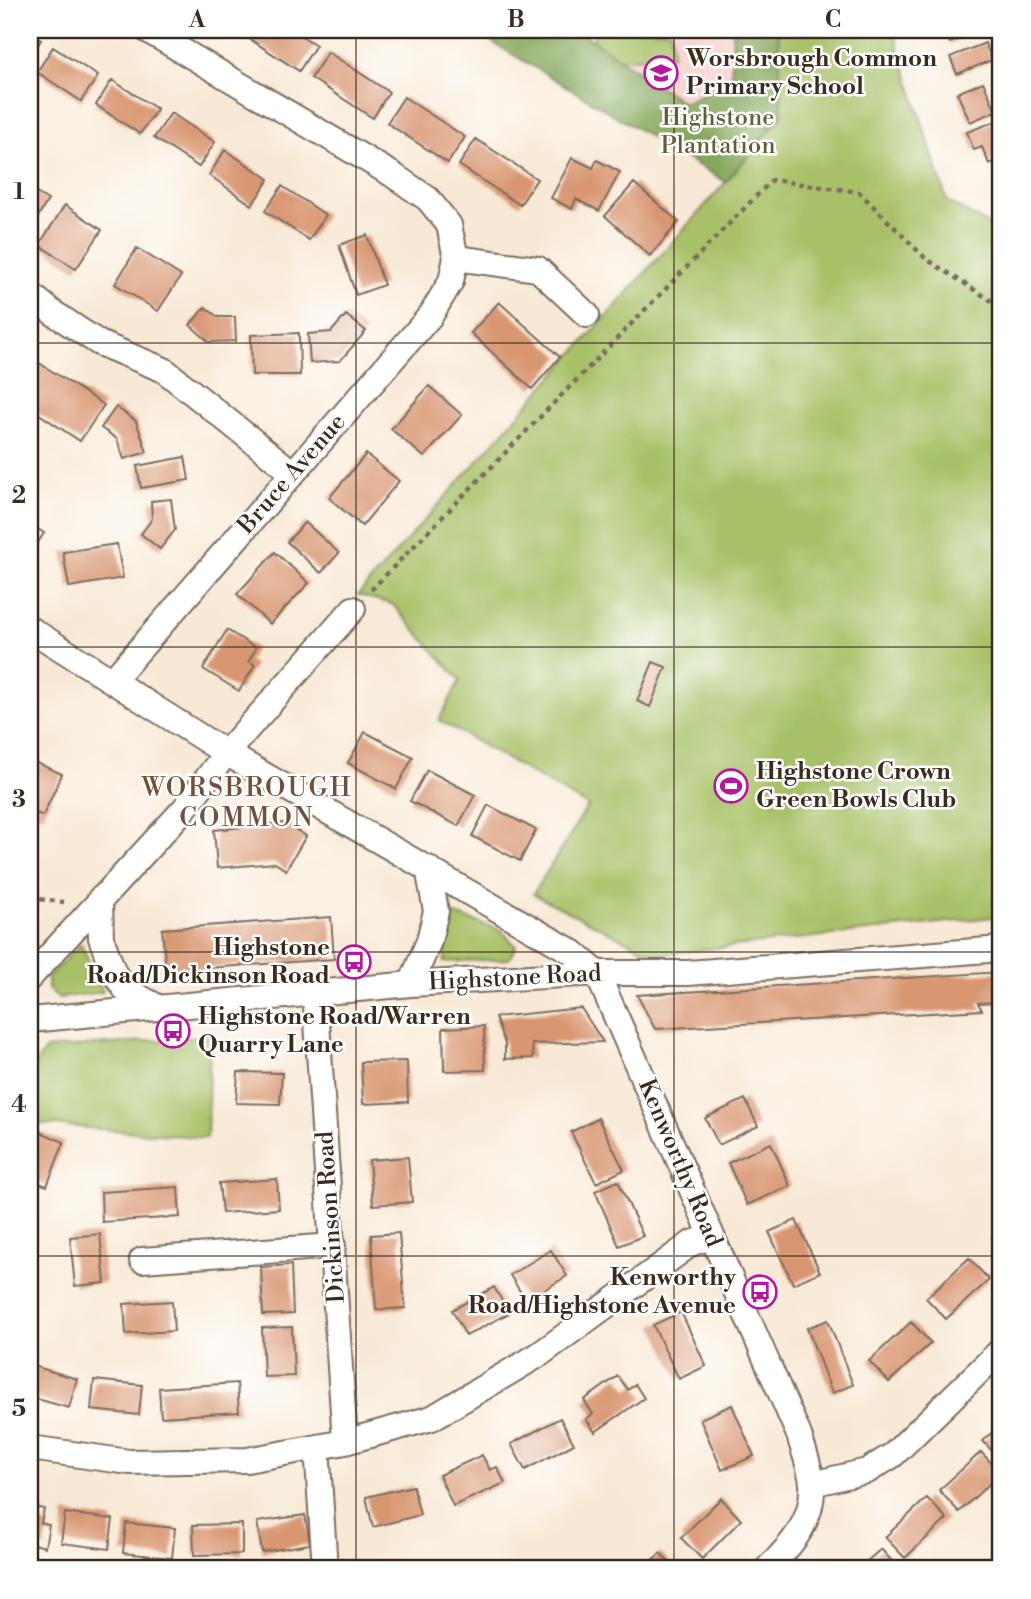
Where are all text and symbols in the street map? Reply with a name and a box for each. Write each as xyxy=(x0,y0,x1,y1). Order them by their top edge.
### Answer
text: A xyxy=(188,6,206,34)
text: B xyxy=(507,6,525,34)
text: C xyxy=(825,6,841,34)
place label: Worsbrough Common Primary School xyxy=(685,44,937,102)
school or university icon: Worsbrough Common Primary School xyxy=(642,54,680,92)
park label: Highstone Plantation xyxy=(660,103,776,161)
text: 1 xyxy=(13,178,25,206)
street label: Bruce Avenue xyxy=(231,408,352,541)
text: 2 xyxy=(12,482,26,510)
place label: Highstone Crown Green Bowls Club xyxy=(756,757,956,815)
sports icon: Highstone Crown Green Bowls Club xyxy=(712,767,750,805)
district label: WORSBROUGH COMMON xyxy=(140,772,353,834)
text: 3 xyxy=(12,786,26,814)
place label: Highstone Road/Dickinson Road xyxy=(87,933,330,991)
bus stop icon: Highstone Road/Dickinson Road xyxy=(335,943,373,981)
street label: Highstone Road xyxy=(428,958,603,998)
place label: Highstone Road/Warren Quarry Lane xyxy=(198,1002,471,1060)
bus stop icon: Highstone Road/Warren Quarry Lane xyxy=(154,1012,192,1050)
street label: Kenworthy Road xyxy=(631,1074,729,1252)
text: 4 xyxy=(11,1091,27,1119)
street label: Dickinson Road xyxy=(310,1130,352,1304)
place label: Kenworthy Road/Highstone Avenue xyxy=(468,1263,737,1321)
bus stop icon: Kenworthy Road/Highstone Avenue xyxy=(741,1273,779,1311)
text: 5 xyxy=(12,1395,26,1423)

